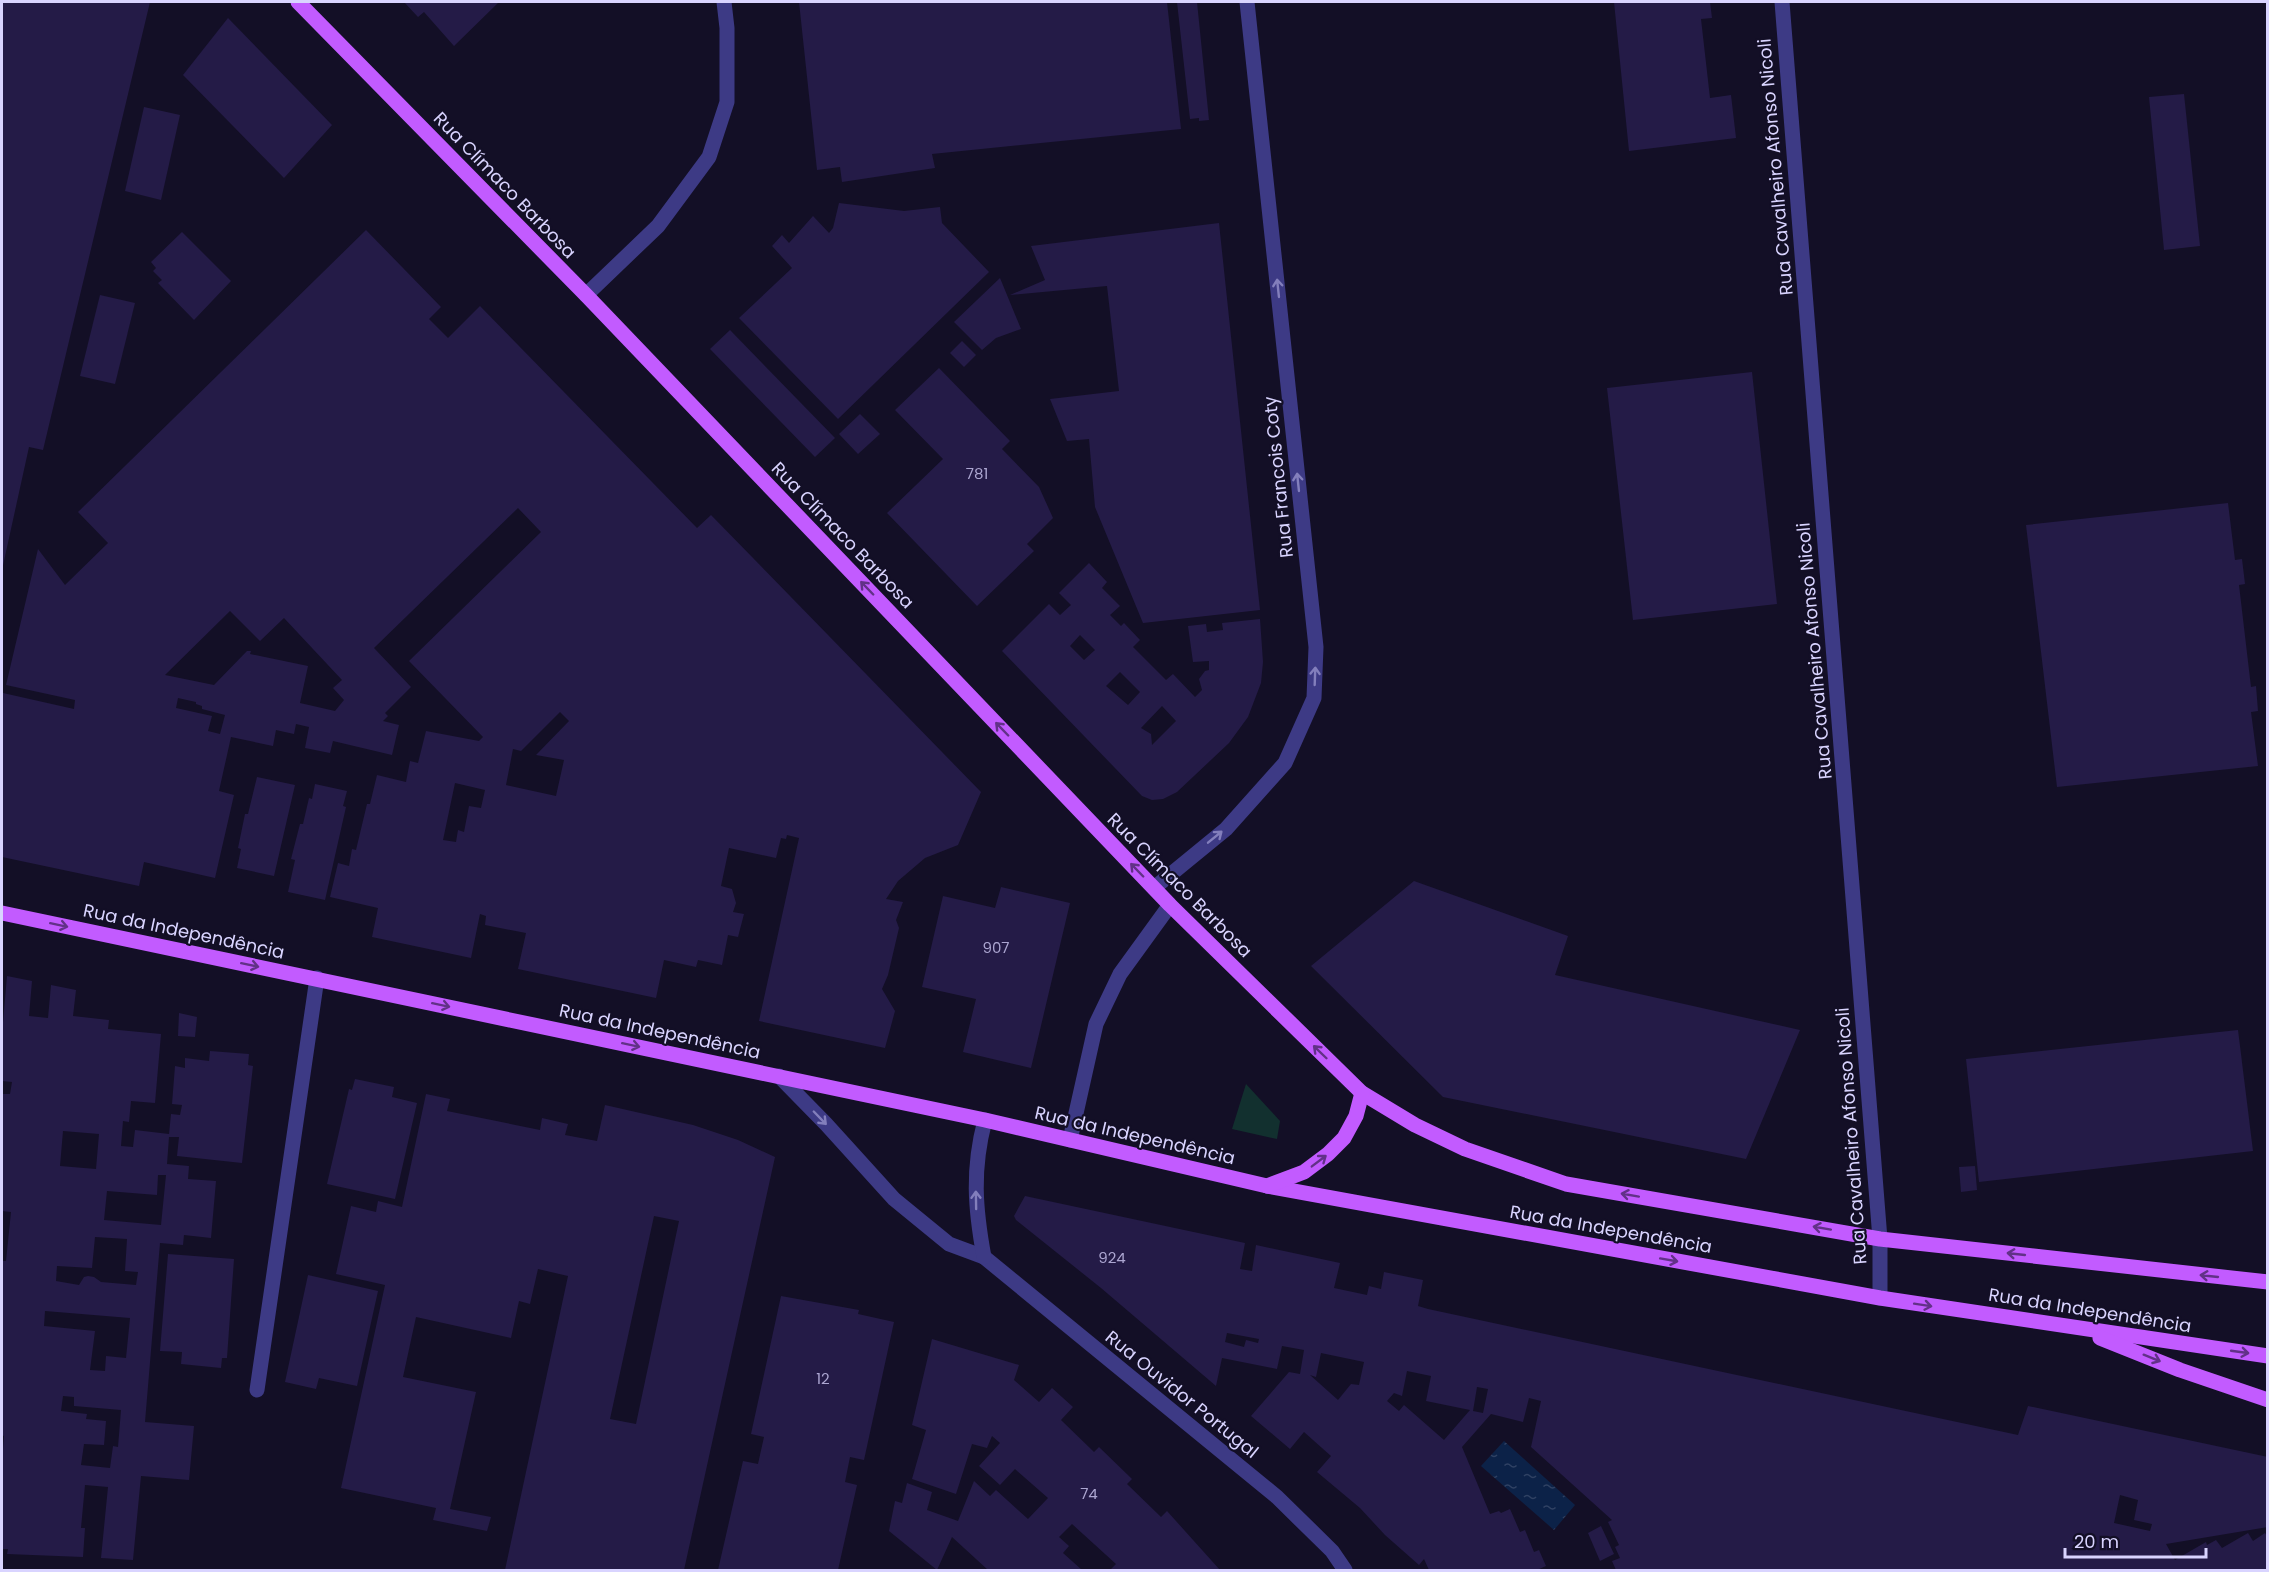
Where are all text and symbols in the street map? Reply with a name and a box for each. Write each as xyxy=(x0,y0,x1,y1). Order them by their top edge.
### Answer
street label: Rua Cavalheiro Afonso Nicoli xyxy=(1751,38,1799,296)
street label: Rua Clímaco Barbosa xyxy=(428,106,582,264)
one-way arrow xyxy=(1272,279,1283,299)
street label: Rua Francois Coty xyxy=(1257,395,1299,559)
street label: Rua Clímaco Barbosa xyxy=(766,456,920,614)
house number: 781 xyxy=(966,463,988,484)
one-way arrow xyxy=(1293,473,1304,493)
street label: Rua Cavalheiro Afonso Nicoli xyxy=(1790,522,1838,780)
one-way arrow xyxy=(860,581,874,596)
one-way arrow xyxy=(1309,667,1320,687)
one-way arrow xyxy=(995,722,1009,737)
street label: Rua Clímaco Barbosa xyxy=(1102,807,1258,963)
one-way arrow xyxy=(1207,831,1223,844)
one-way arrow xyxy=(1130,863,1144,878)
street label: Rua da Independência xyxy=(81,897,287,965)
one-way arrow xyxy=(49,920,68,931)
house number: 907 xyxy=(982,937,1010,958)
one-way arrow xyxy=(240,959,259,971)
street label: Rua da Independência xyxy=(557,997,763,1065)
one-way arrow xyxy=(430,1000,450,1011)
street label: Rua Cavalheiro Afonso Nicoli xyxy=(1830,1007,1872,1265)
one-way arrow xyxy=(621,1040,641,1051)
one-way arrow xyxy=(1313,1044,1328,1059)
street label: Rua da Independência xyxy=(1032,1100,1238,1170)
one-way arrow xyxy=(813,1110,827,1125)
one-way arrow xyxy=(1311,1154,1327,1167)
one-way arrow xyxy=(1621,1189,1641,1200)
one-way arrow xyxy=(970,1190,982,1210)
street label: Rua da Independência xyxy=(1508,1199,1714,1259)
one-way arrow xyxy=(1813,1223,1833,1234)
house number: 924 xyxy=(1098,1247,1126,1268)
one-way arrow xyxy=(2006,1248,2026,1259)
one-way arrow xyxy=(1659,1255,1678,1266)
one-way arrow xyxy=(2200,1270,2220,1281)
street label: Rua da Independência xyxy=(1987,1282,2193,1338)
one-way arrow xyxy=(1913,1299,1932,1310)
street label: Rua Ouvidor Portugal xyxy=(1100,1324,1264,1464)
one-way arrow xyxy=(2229,1347,2249,1358)
one-way arrow xyxy=(2142,1354,2160,1365)
house number: 12 xyxy=(816,1368,830,1389)
house number: 74 xyxy=(1080,1483,1098,1504)
scale bar xyxy=(2065,1521,2206,1559)
text: 20 m xyxy=(2074,1529,2119,1554)

